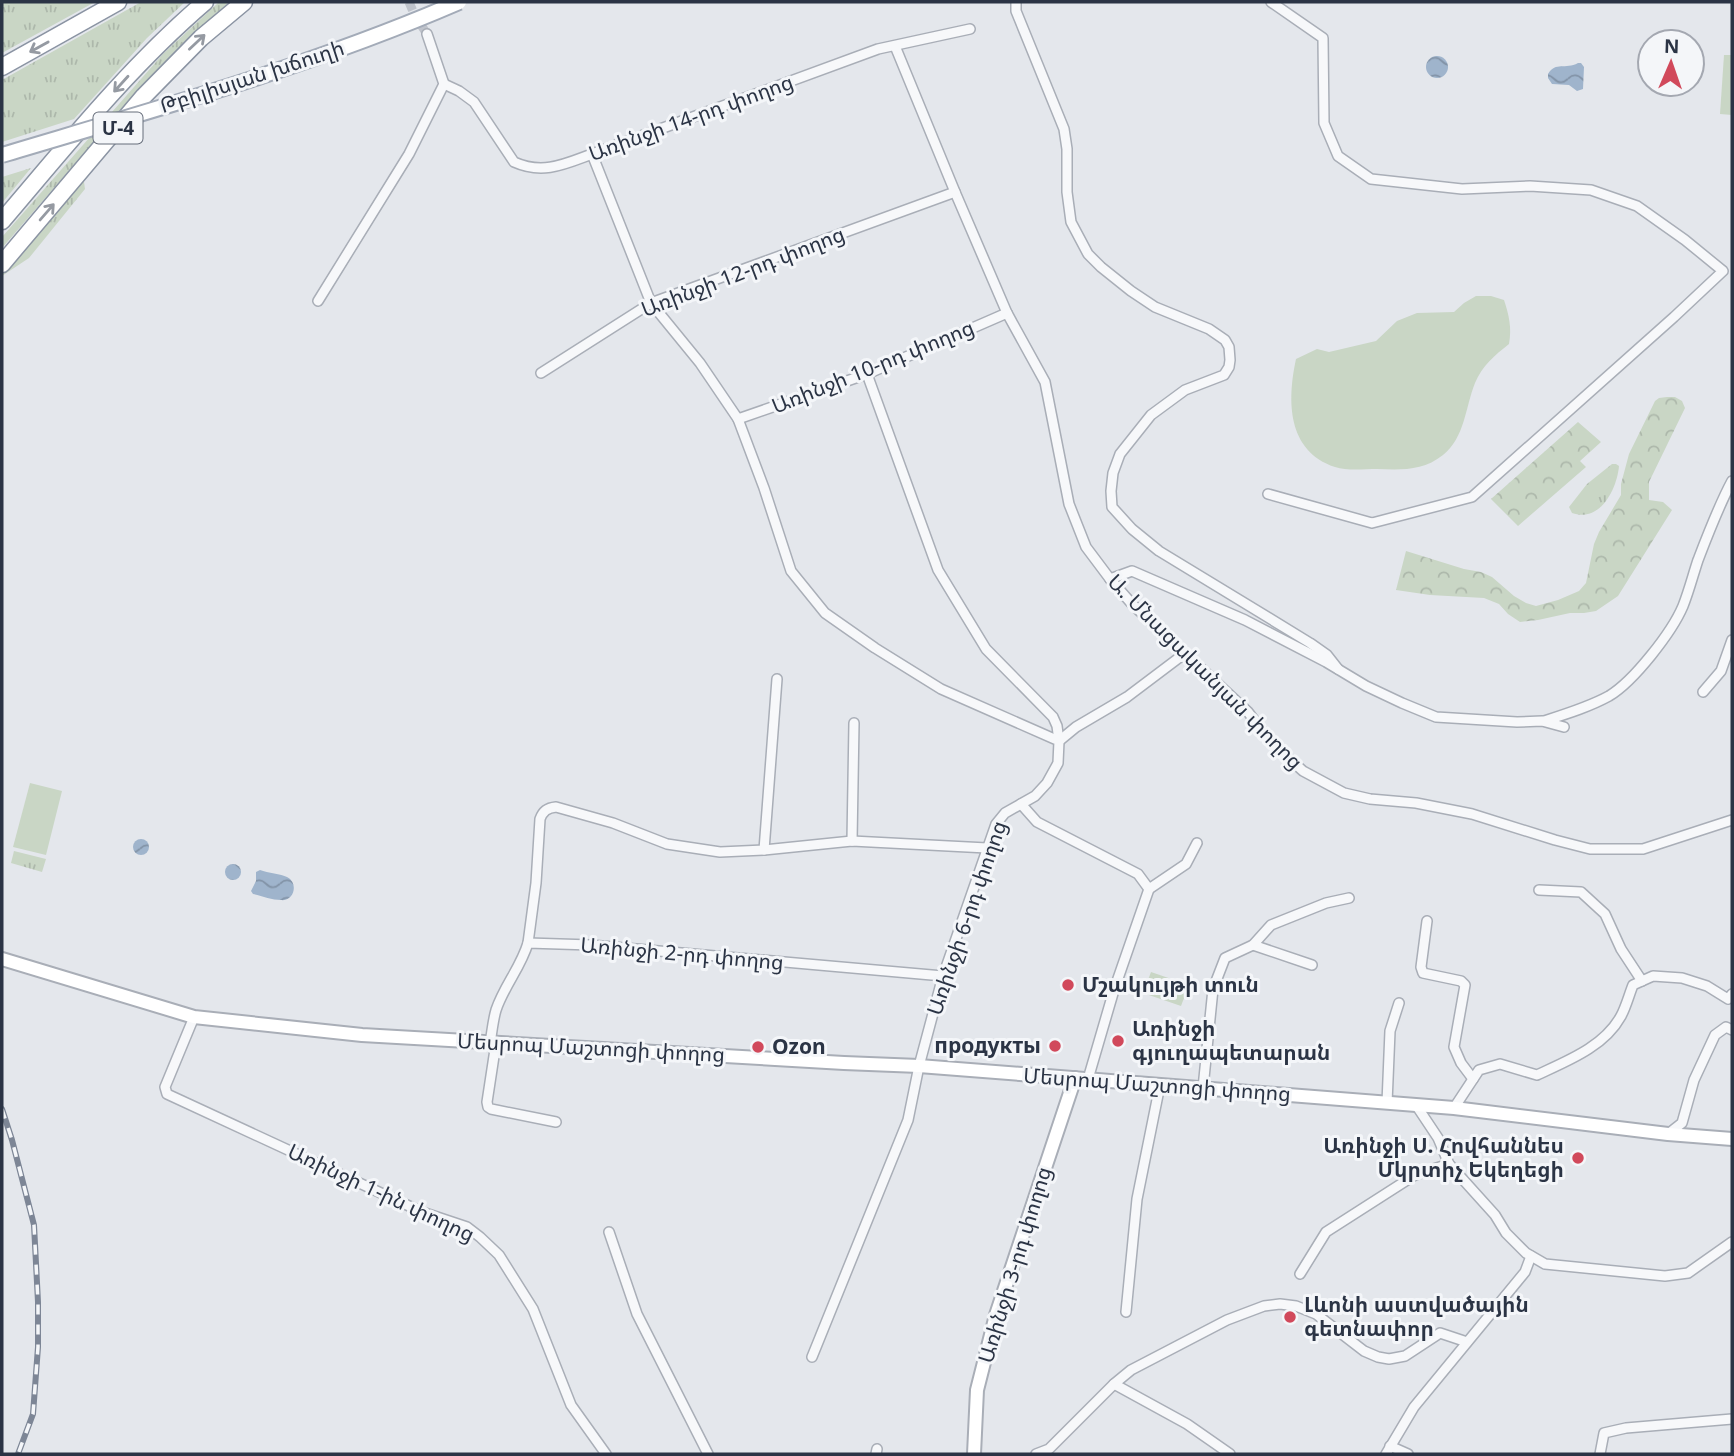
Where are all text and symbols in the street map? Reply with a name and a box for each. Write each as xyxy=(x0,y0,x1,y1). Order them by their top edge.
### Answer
north arrow xyxy=(1636,28,1706,98)
street label: Թբիլիսյան խճուղի xyxy=(156,33,347,119)
text: N xyxy=(1663,33,1680,59)
one-way arrow xyxy=(188,34,206,50)
one-way arrow xyxy=(29,40,49,54)
street label: Առինջի 14-րդ փողոց xyxy=(584,67,797,167)
one-way arrow xyxy=(113,75,129,93)
road number: Մ-4 xyxy=(94,112,142,144)
one-way arrow xyxy=(39,203,55,221)
street label: Առինջի 12-րդ փողոց xyxy=(637,219,848,323)
street label: Առինջի 10-րդ փողոց xyxy=(767,313,978,419)
street label: Ա. Մնացականյան փողոց xyxy=(1102,568,1309,775)
street label: Առինջի 6-րդ փողոց xyxy=(920,817,1012,1019)
street label: Առինջի 2-րդ փողոց xyxy=(579,930,785,976)
place label: Մշակույթի տուն xyxy=(1082,970,1259,998)
marker: Մշակույթի տուն xyxy=(1060,977,1076,993)
place label: Առինջի գյուղապետարան xyxy=(1132,1014,1330,1066)
street label: Մեսրոպ Մաշտոցի փողոց xyxy=(456,1026,726,1068)
place label: продукты xyxy=(934,1031,1041,1059)
place label: Ozon xyxy=(772,1032,826,1060)
marker: Առինջի գյուղապետարան xyxy=(1110,1033,1126,1049)
marker: продукты xyxy=(1047,1038,1063,1054)
marker: Ozon xyxy=(750,1039,766,1055)
street label: Մեսրոպ Մաշտոցի փողոց xyxy=(1022,1061,1292,1107)
place label: Առինջի Ս. Հովհաննես Մկրտիչ Եկեղեցի xyxy=(1323,1131,1564,1183)
street label: Առինջի 1-ին փողոց xyxy=(284,1137,479,1248)
marker: Առինջի Ս. Հովհաննես Մկրտիչ Եկեղեցի xyxy=(1570,1150,1586,1166)
street label: Առինջի 3-րդ փողոց xyxy=(971,1163,1057,1366)
place label: Լևոնի աստվածային գետնափոր xyxy=(1304,1290,1529,1342)
marker: Լևոնի աստվածային գետնափոր xyxy=(1282,1309,1298,1325)

